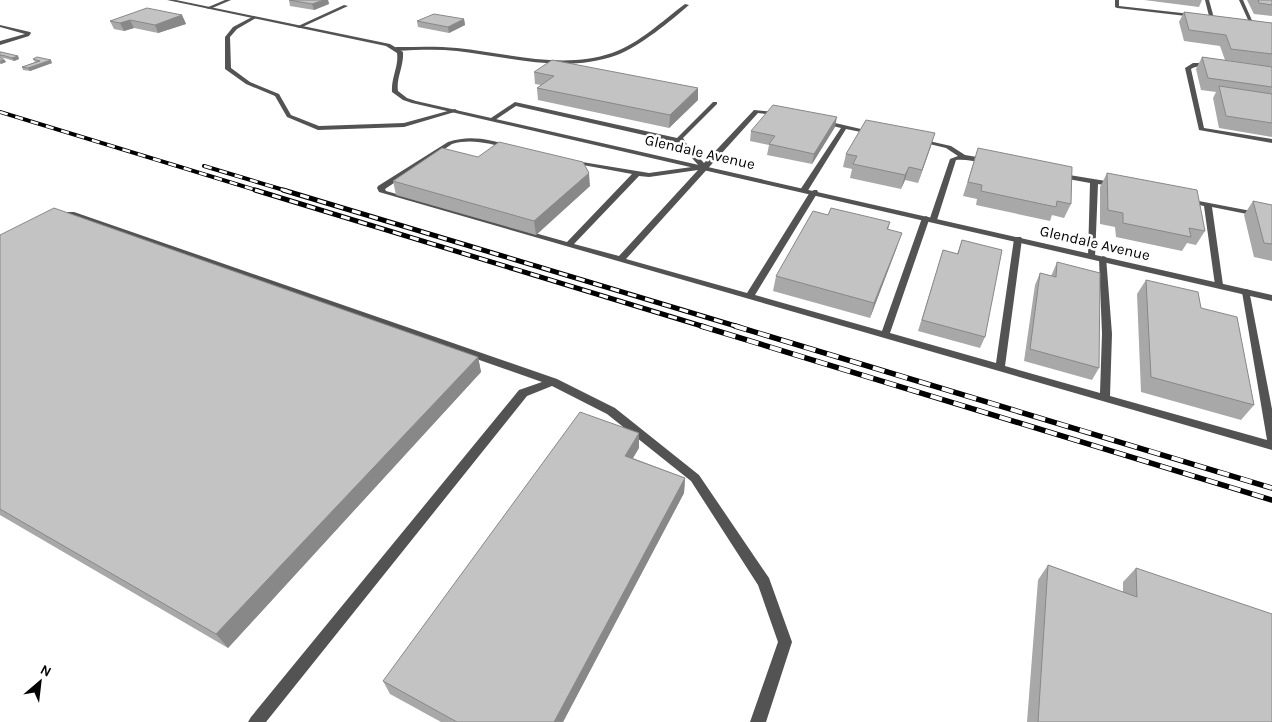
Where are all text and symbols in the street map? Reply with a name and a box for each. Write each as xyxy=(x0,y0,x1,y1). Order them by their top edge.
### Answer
street label: Glendale Avenue xyxy=(643,131,757,173)
street label: Glendale Avenue xyxy=(1038,222,1152,264)
north arrow xyxy=(15,657,65,707)
text: N xyxy=(37,661,54,681)

